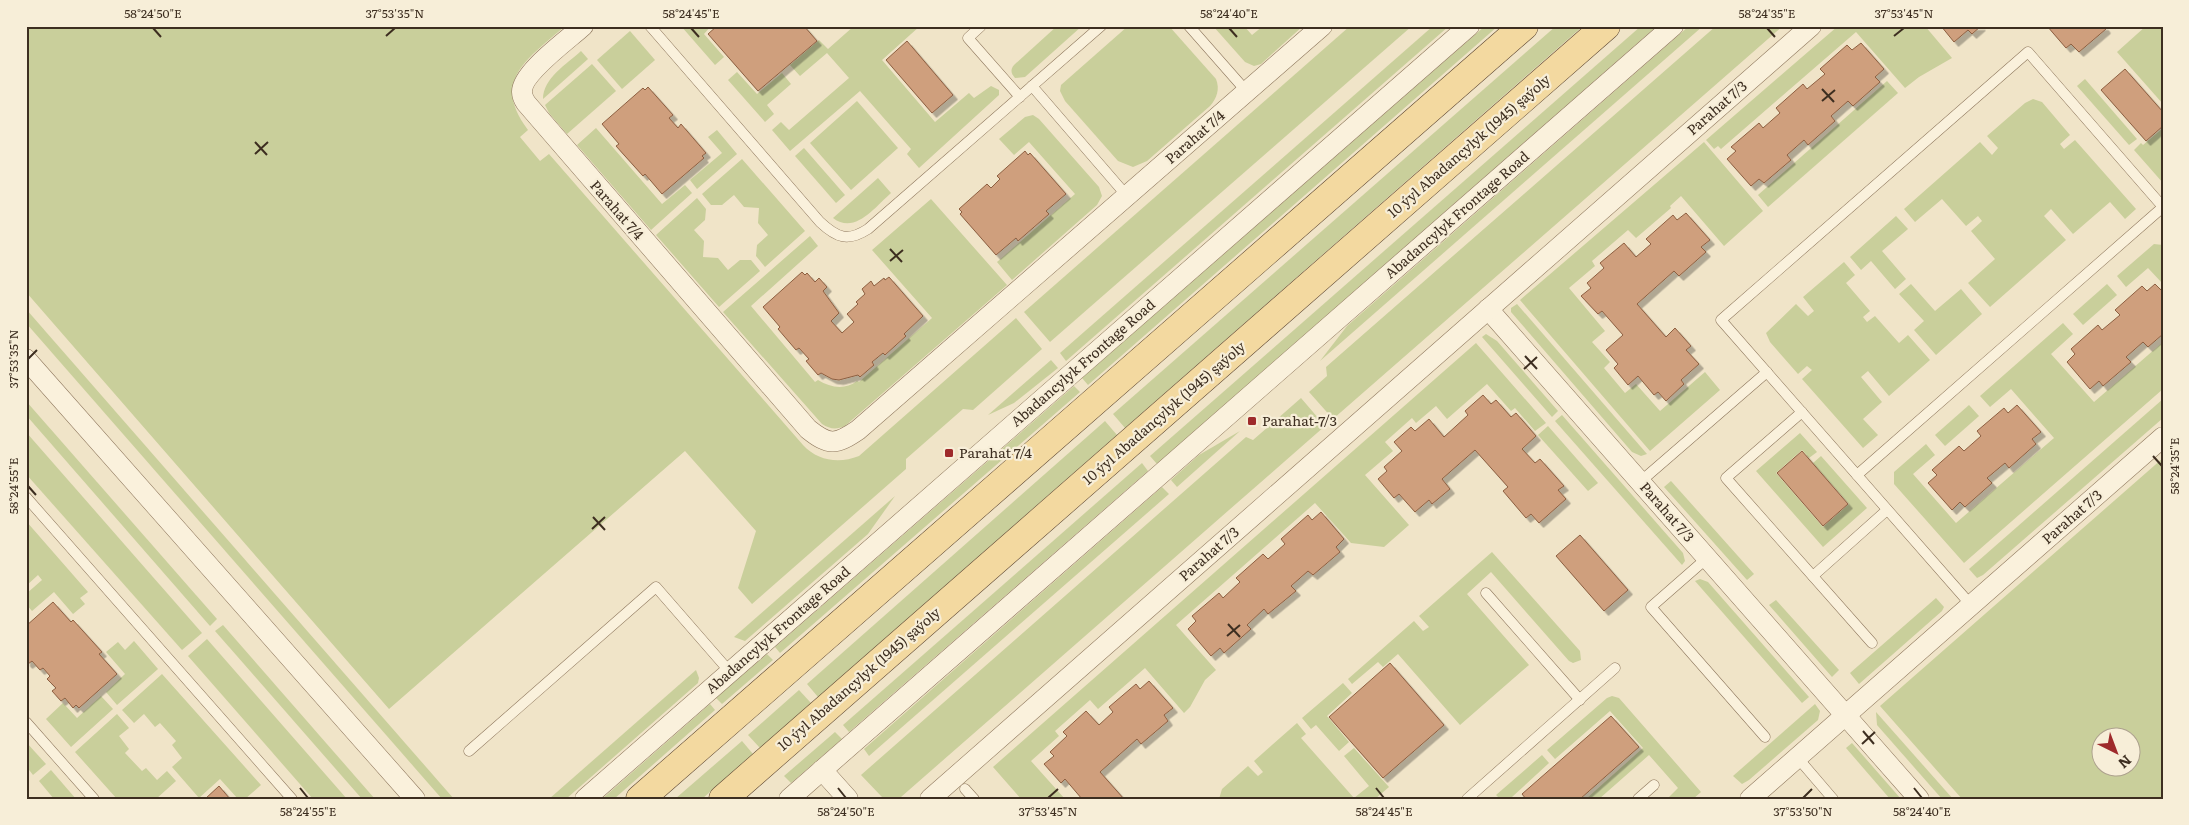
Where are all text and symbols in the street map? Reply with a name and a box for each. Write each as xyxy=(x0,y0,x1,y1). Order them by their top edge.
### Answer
text: 58°24'50"E xyxy=(124,4,182,22)
text: 37°53'35"N xyxy=(366,4,424,22)
text: 58°24'45"E xyxy=(662,4,720,22)
text: 58°24'40"E xyxy=(1200,4,1258,22)
text: 58°24'35"E xyxy=(1739,4,1796,22)
text: 37°53'45"N xyxy=(1875,4,1933,22)
street label: 10 ýyl Abadançylyk (1945) şaýoly xyxy=(1383,68,1555,222)
street label: Parahat 7/3 xyxy=(1682,75,1751,139)
street label: Parahat 7/4 xyxy=(1160,105,1229,168)
street label: Abadancylyk Frontage Road xyxy=(1380,146,1533,283)
street label: Parahat 7/4 xyxy=(586,175,649,244)
street label: Abadancylyk Frontage Road xyxy=(1006,294,1159,431)
text: 37°53'35"N xyxy=(4,330,22,388)
street label: 10 ýyl Abadançylyk (1945) şaýoly xyxy=(1078,335,1250,489)
place label: Parahat-7/3 xyxy=(1262,410,1337,430)
marker: Parahat-7/3 xyxy=(1246,415,1258,427)
text: 58°24'35"E xyxy=(2165,437,2183,495)
place label: Parahat 7/4 xyxy=(959,442,1032,462)
marker: Parahat 7/4 xyxy=(943,447,955,459)
text: 58°24'55"E xyxy=(4,457,22,514)
street label: Parahat 7/3 xyxy=(1636,477,1700,546)
street label: Parahat 7/3 xyxy=(2037,484,2106,548)
street label: Parahat 7/3 xyxy=(1174,521,1243,585)
street label: Abadancylyk Frontage Road xyxy=(701,561,854,698)
street label: 10 ýyl Abadançylyk (1945) şaýoly xyxy=(773,601,945,755)
north arrow xyxy=(2092,728,2142,778)
text: N xyxy=(2114,751,2136,774)
text: 58°24'55"E xyxy=(280,802,337,820)
text: 58°24'50"E xyxy=(817,802,875,820)
text: 37°53'45"N xyxy=(1019,802,1077,820)
text: 58°24'45"E xyxy=(1355,802,1413,820)
text: 37°53'50"N xyxy=(1773,802,1833,820)
text: 58°24'40"E xyxy=(1893,802,1951,820)

